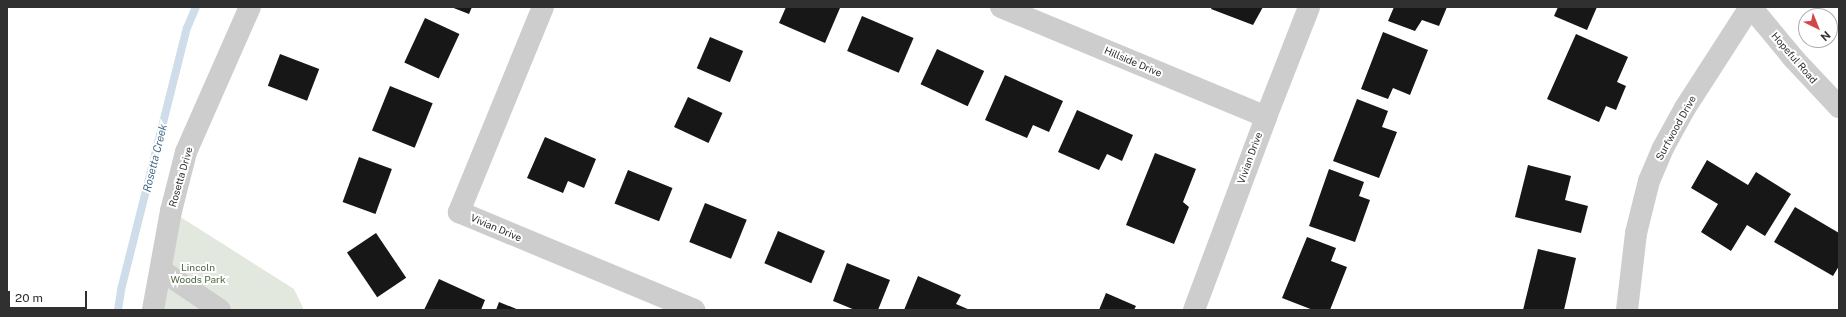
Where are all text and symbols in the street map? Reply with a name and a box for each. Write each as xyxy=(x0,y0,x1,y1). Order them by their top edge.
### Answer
north arrow xyxy=(1798,8,1838,48)
text: N xyxy=(1818,29,1833,43)
street label: Hopeful Road xyxy=(1769,30,1819,86)
street label: Hillside Drive xyxy=(1102,44,1164,80)
street label: Surfwood Drive xyxy=(1653,94,1699,162)
water label: Rosetta Creek xyxy=(140,123,170,193)
street label: Vivian Drive xyxy=(1235,130,1265,186)
street label: Rosetta Drive xyxy=(167,146,195,208)
street label: Vivian Drive xyxy=(469,212,523,244)
park label: Lincoln Woods Park xyxy=(170,261,226,284)
scale bar xyxy=(10,283,89,309)
text: 20 m xyxy=(15,291,43,305)

